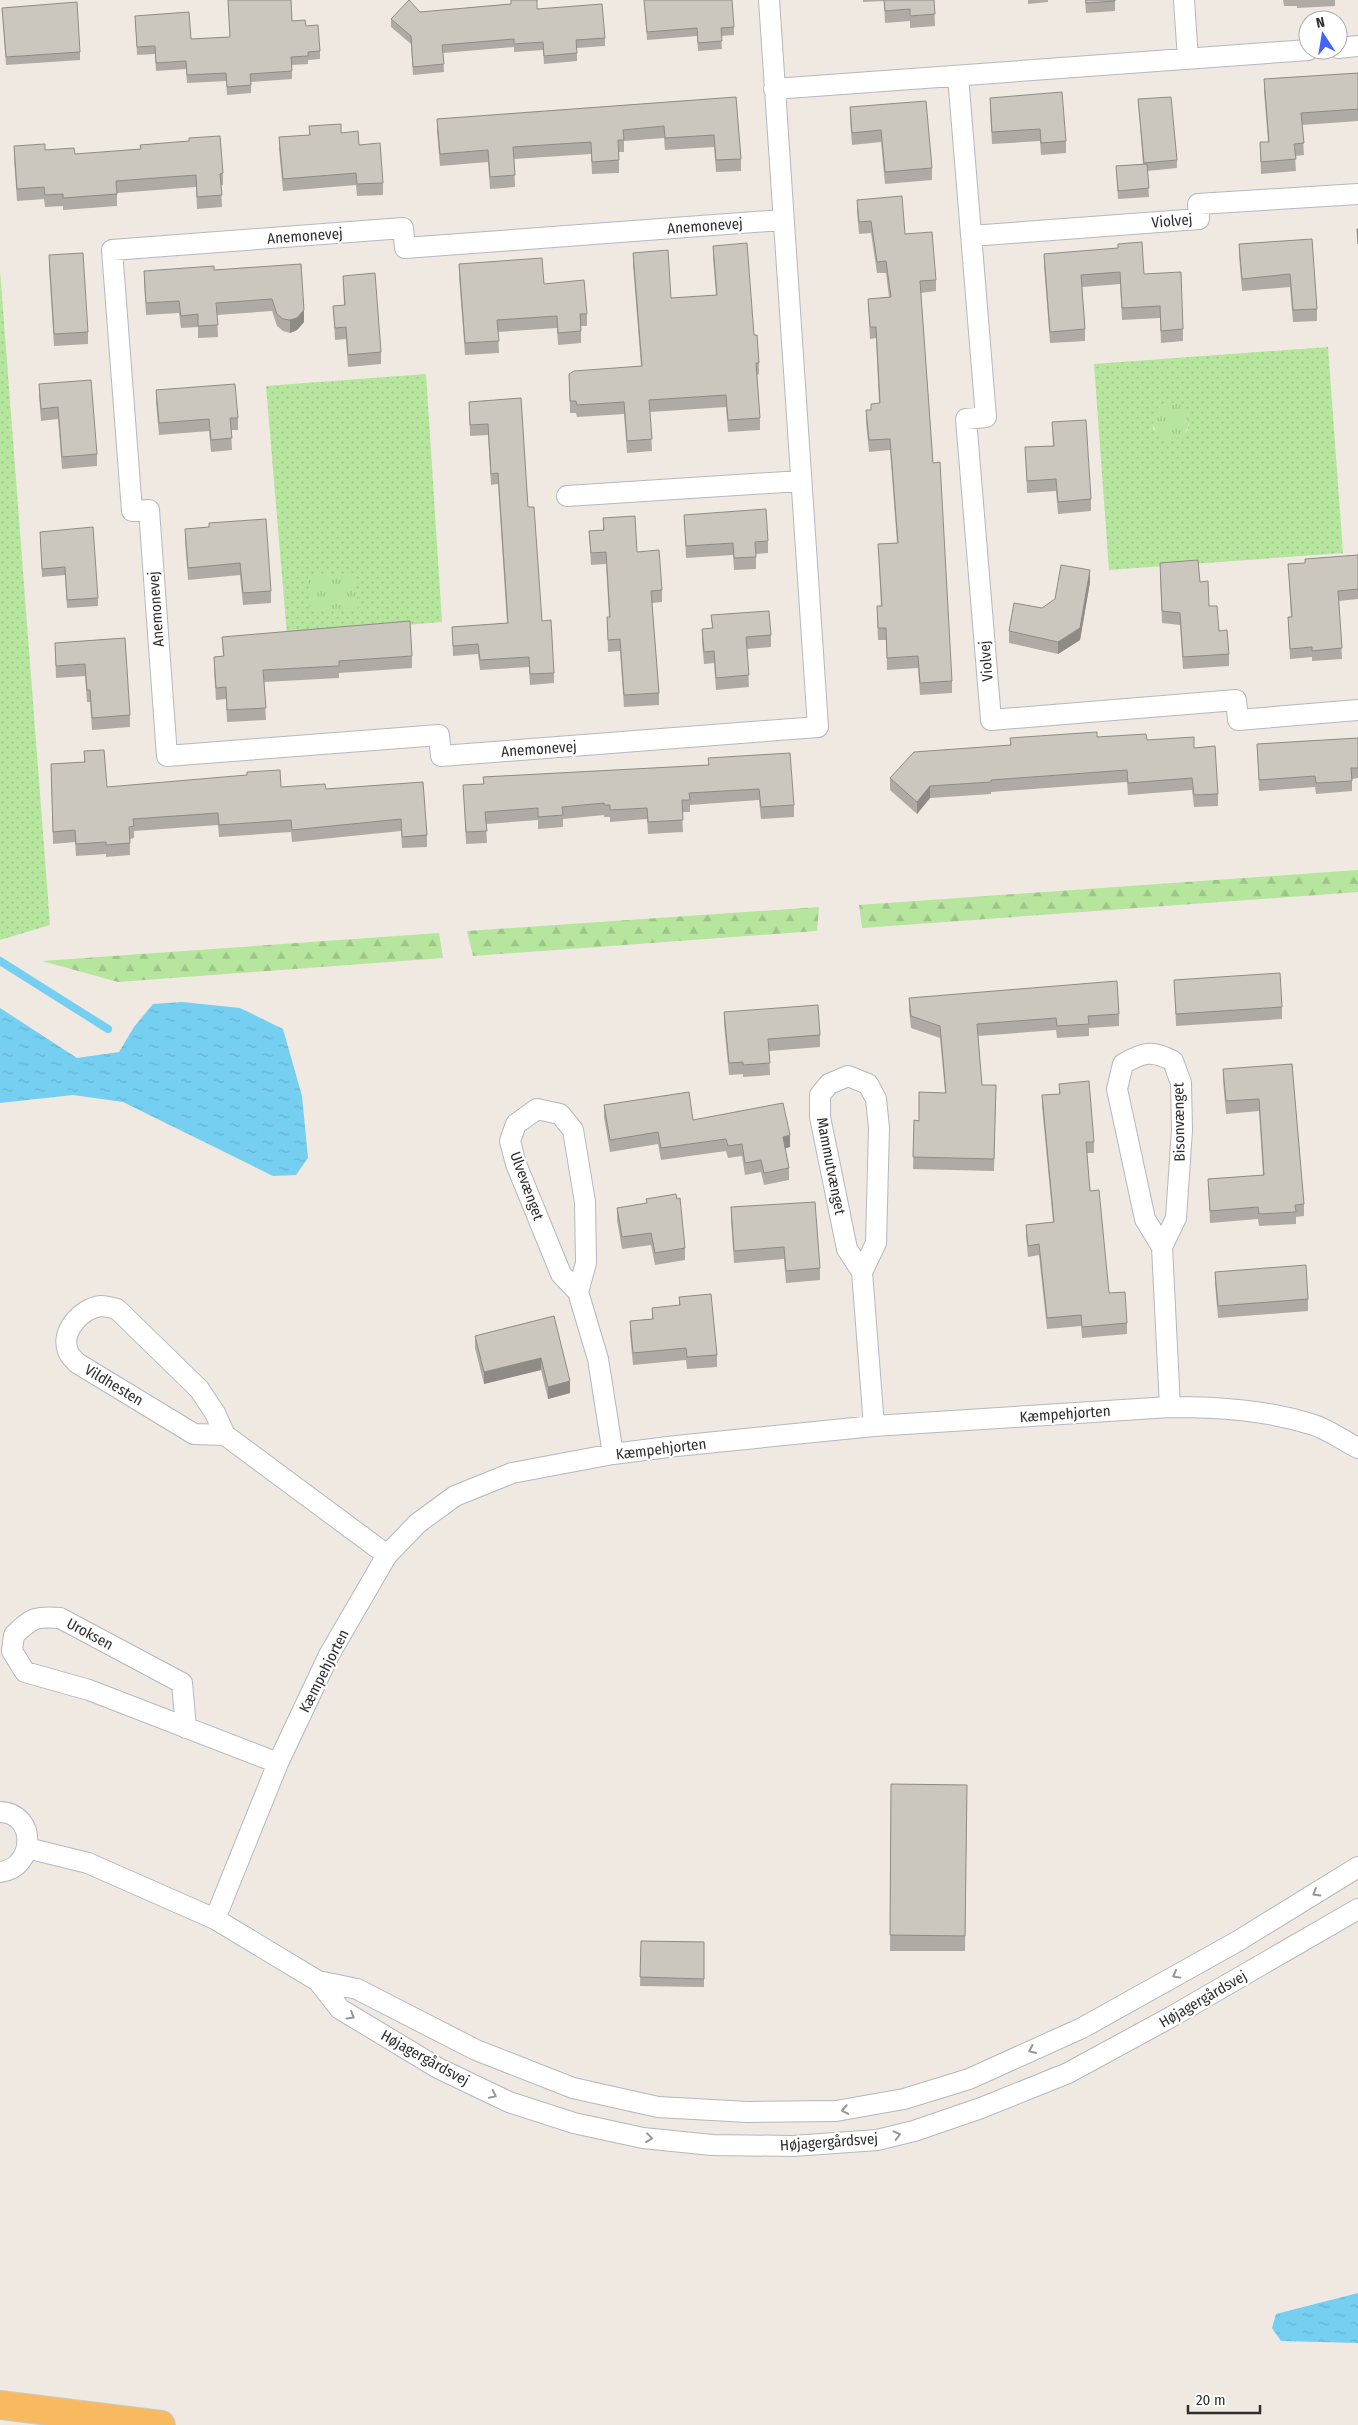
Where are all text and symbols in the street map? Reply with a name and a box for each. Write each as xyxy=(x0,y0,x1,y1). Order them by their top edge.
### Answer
north arrow xyxy=(1298,10,1348,60)
text: N xyxy=(1315,14,1326,32)
street label: Violvej xyxy=(1151,210,1193,232)
street label: Anemonevej xyxy=(667,214,743,238)
street label: Anemonevej xyxy=(267,224,343,248)
street label: Anemonevej xyxy=(144,571,168,647)
street label: Violvej xyxy=(975,640,997,682)
street label: Anemonevej xyxy=(501,737,577,761)
street label: Bisonvænget xyxy=(1169,1082,1189,1162)
street label: Mammutvænget xyxy=(813,1116,849,1216)
street label: Ulvevænget xyxy=(506,1149,548,1223)
street label: Vildhesten xyxy=(81,1361,147,1409)
street label: Kæmpehjorten xyxy=(1019,1402,1111,1426)
street label: Kæmpehjorten xyxy=(615,1435,707,1463)
street label: Uroksen xyxy=(64,1614,116,1654)
street label: Kæmpehjorten xyxy=(295,1626,353,1716)
one-way arrow xyxy=(1313,1886,1322,1896)
street label: Højagergårdsvej xyxy=(1156,1967,1250,2031)
one-way arrow xyxy=(1173,1969,1182,1979)
one-way arrow xyxy=(345,2009,354,2019)
street label: Højagergårdsvej xyxy=(378,2026,472,2090)
one-way arrow xyxy=(1028,2044,1037,2055)
one-way arrow xyxy=(487,2088,496,2098)
one-way arrow xyxy=(841,2104,849,2114)
street label: Højagergårdsvej xyxy=(779,2130,879,2154)
one-way arrow xyxy=(893,2130,902,2141)
one-way arrow xyxy=(645,2132,653,2143)
scale bar xyxy=(1188,2382,1260,2414)
text: 20 m xyxy=(1196,2391,1226,2409)

